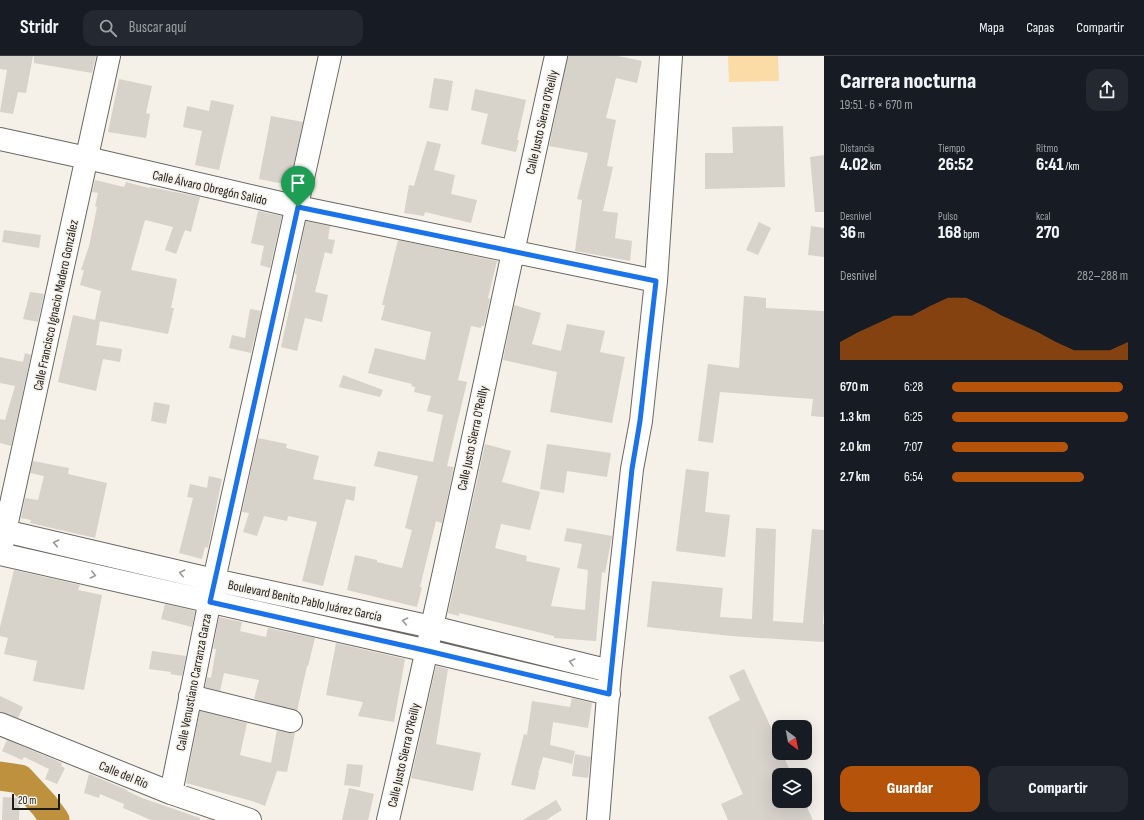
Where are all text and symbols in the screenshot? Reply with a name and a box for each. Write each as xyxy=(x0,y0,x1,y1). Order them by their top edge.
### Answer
search box xyxy=(83,10,363,46)
text: Stridr xyxy=(20,16,59,39)
icon: search xyxy=(97,17,119,39)
text: Buscar aquí xyxy=(129,18,186,37)
text: Mapa xyxy=(979,19,1004,36)
text: Capas xyxy=(1026,19,1054,36)
text: Compartir xyxy=(1076,19,1124,36)
street label: Calle Justo Sierra O'Reilly xyxy=(522,68,562,176)
text: Carrera nocturna xyxy=(840,68,976,95)
button: share xyxy=(1086,69,1128,111)
text: 19:51 · 6 × 670 m xyxy=(840,97,913,113)
text: Distancia xyxy=(840,142,874,155)
text: Tiempo xyxy=(938,142,965,155)
text: Ritmo xyxy=(1036,142,1058,155)
text: 4.02 xyxy=(840,155,868,175)
text: 26:52 xyxy=(938,155,973,175)
text: 6:41 xyxy=(1036,155,1064,175)
text: km xyxy=(868,160,881,173)
text: /km xyxy=(1064,160,1080,173)
pin xyxy=(281,166,315,207)
street label: Calle Álvaro Obregón Salido xyxy=(151,167,269,209)
icon: arrive xyxy=(287,172,309,194)
text: Desnivel xyxy=(840,210,871,223)
text: Pulso xyxy=(938,210,958,223)
text: kcal xyxy=(1036,210,1051,223)
street label: Calle Francisco Ignacio Madero González xyxy=(30,218,82,392)
text: 36 xyxy=(840,223,856,243)
text: 168 xyxy=(938,223,962,243)
text: 270 xyxy=(1036,223,1060,243)
text: m xyxy=(856,228,865,241)
text: bpm xyxy=(962,228,979,241)
text: Desnivel xyxy=(840,268,877,284)
text: 282–288 m xyxy=(1077,268,1128,284)
text: 670 m xyxy=(840,379,869,395)
text: 6:28 xyxy=(904,379,923,395)
street label: Calle Justo Sierra O'Reilly xyxy=(454,384,492,492)
text: 1.3 km xyxy=(840,409,870,425)
text: 6:25 xyxy=(904,409,923,425)
text: 2.0 km xyxy=(840,439,871,455)
text: 7:07 xyxy=(904,439,923,455)
text: 2.7 km xyxy=(840,469,870,485)
text: 6:54 xyxy=(904,469,923,485)
one-way arrow xyxy=(53,540,59,548)
one-way arrow xyxy=(179,569,186,577)
one-way arrow xyxy=(89,571,96,579)
street label: Boulevard Benito Pablo Juárez García xyxy=(226,577,383,625)
street label: Calle Venustiano Carranza Garza xyxy=(173,612,215,752)
one-way arrow xyxy=(402,617,408,625)
one-way arrow xyxy=(569,658,576,666)
street label: Calle Justo Sierra O'Reilly xyxy=(384,701,424,809)
north arrow xyxy=(772,720,812,760)
map controls xyxy=(772,720,812,808)
street label: Calle del Río xyxy=(96,758,151,792)
button: Guardar xyxy=(840,766,980,812)
button: Compartir xyxy=(988,766,1128,812)
button: layers xyxy=(772,768,812,808)
scale bar xyxy=(12,792,60,811)
text: 20 m xyxy=(18,794,36,807)

